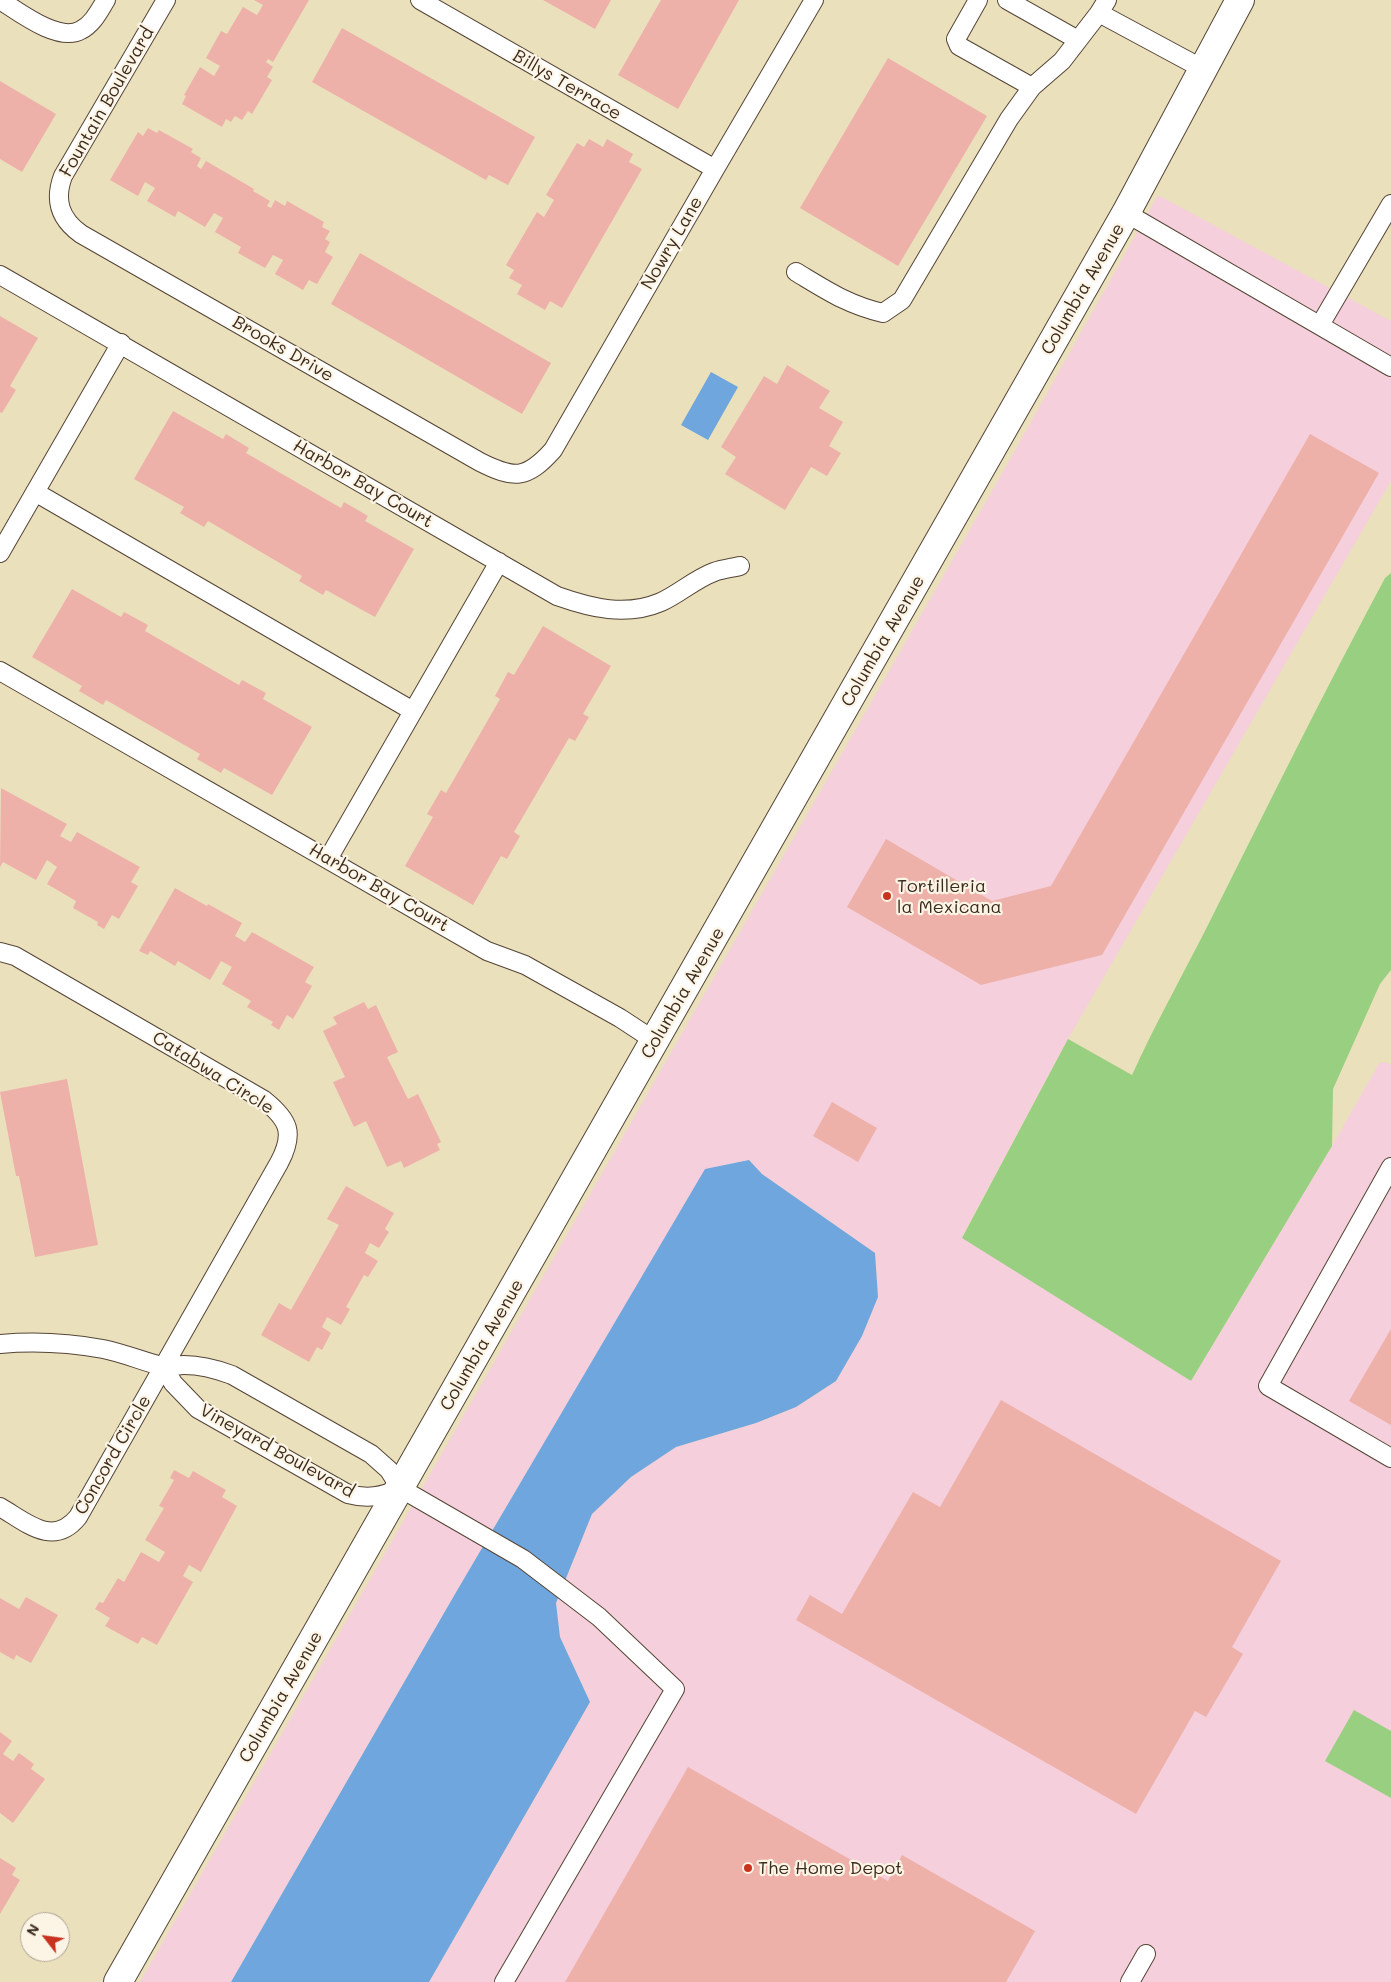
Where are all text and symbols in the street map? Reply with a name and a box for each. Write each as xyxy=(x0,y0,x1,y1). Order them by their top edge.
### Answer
street label: Fountain Boulevard xyxy=(55,23,159,181)
street label: Billys Terrace xyxy=(509,45,625,125)
street label: Nowry Lane xyxy=(637,193,707,293)
street label: Columbia Avenue xyxy=(1037,219,1129,359)
street label: Brooks Drive xyxy=(229,311,337,387)
street label: Harbor Bay Court xyxy=(289,435,437,533)
street label: Columbia Avenue xyxy=(837,571,929,711)
street label: Harbor Bay Court xyxy=(305,839,453,937)
place label: Tortilleria la Mexicana xyxy=(897,875,1002,918)
marker: Tortilleria la Mexicana xyxy=(881,890,893,902)
street label: Columbia Avenue xyxy=(637,923,729,1063)
street label: Catabwa Circle xyxy=(148,1027,278,1119)
street label: Columbia Avenue xyxy=(436,1275,528,1415)
street label: Concord Circle xyxy=(70,1391,156,1519)
street label: Vineyard Boulevard xyxy=(196,1399,358,1503)
street label: Columbia Avenue xyxy=(235,1627,327,1767)
place label: The Home Depot xyxy=(758,1857,903,1879)
marker: The Home Depot xyxy=(742,1862,754,1874)
north arrow xyxy=(20,1912,70,1962)
text: N xyxy=(22,1920,43,1939)

